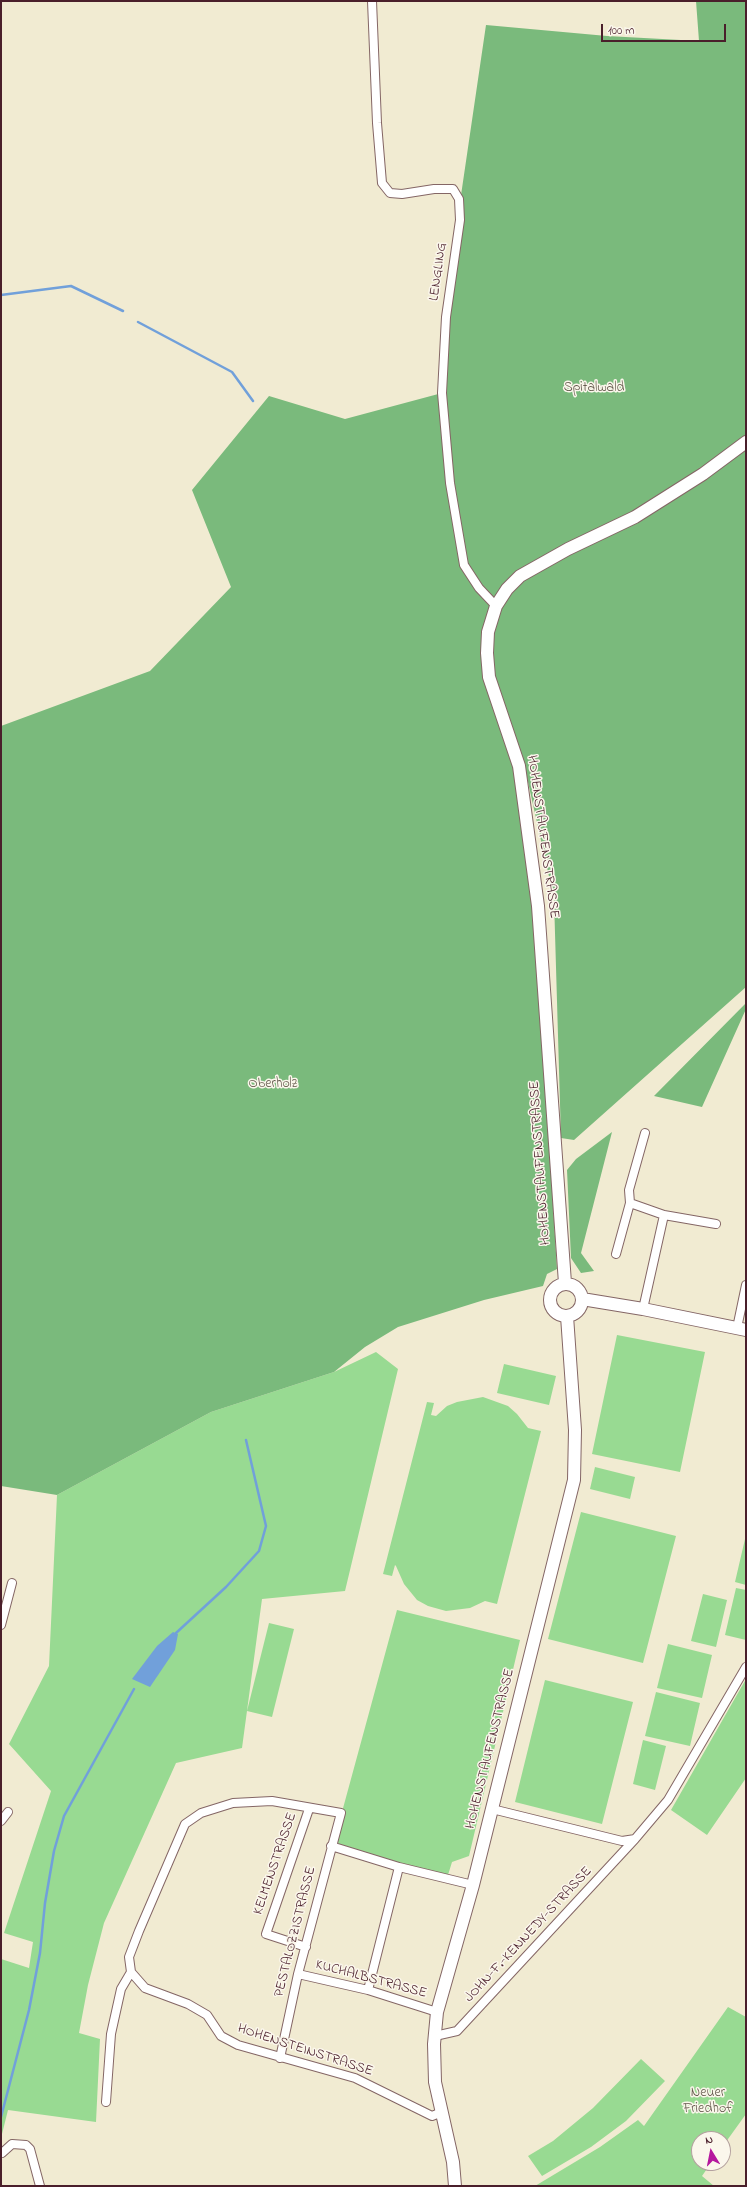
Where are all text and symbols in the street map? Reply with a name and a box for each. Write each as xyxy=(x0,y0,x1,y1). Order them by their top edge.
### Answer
scale bar xyxy=(603,16,728,42)
text: 100 m xyxy=(608,22,635,40)
street label: LENGLING xyxy=(427,242,451,302)
park label: Spitalwald xyxy=(564,381,624,397)
street label: HOHENSTAUFENSTRASSE xyxy=(522,754,562,920)
park label: Oberholz xyxy=(249,1077,297,1093)
street label: HOHENSTAUFENSTRASSE xyxy=(527,1080,555,1246)
street label: HOHENSTAUFENSTRASSE xyxy=(463,1667,519,1831)
street label: KELMENSTRASSE xyxy=(251,1811,301,1917)
street label: JOHN-F.-KENNEDY-STRASSE xyxy=(462,1864,596,2006)
street label: PESTALOZZISTRASSE xyxy=(272,1865,320,1999)
street label: KUCHALBSTRASSE xyxy=(314,1957,428,2003)
street label: HOHENSTEINSTRASSE xyxy=(235,2021,375,2081)
park label: Neuer Friedhof xyxy=(683,2086,733,2118)
north arrow xyxy=(691,2131,731,2171)
text: N xyxy=(704,2132,714,2149)

